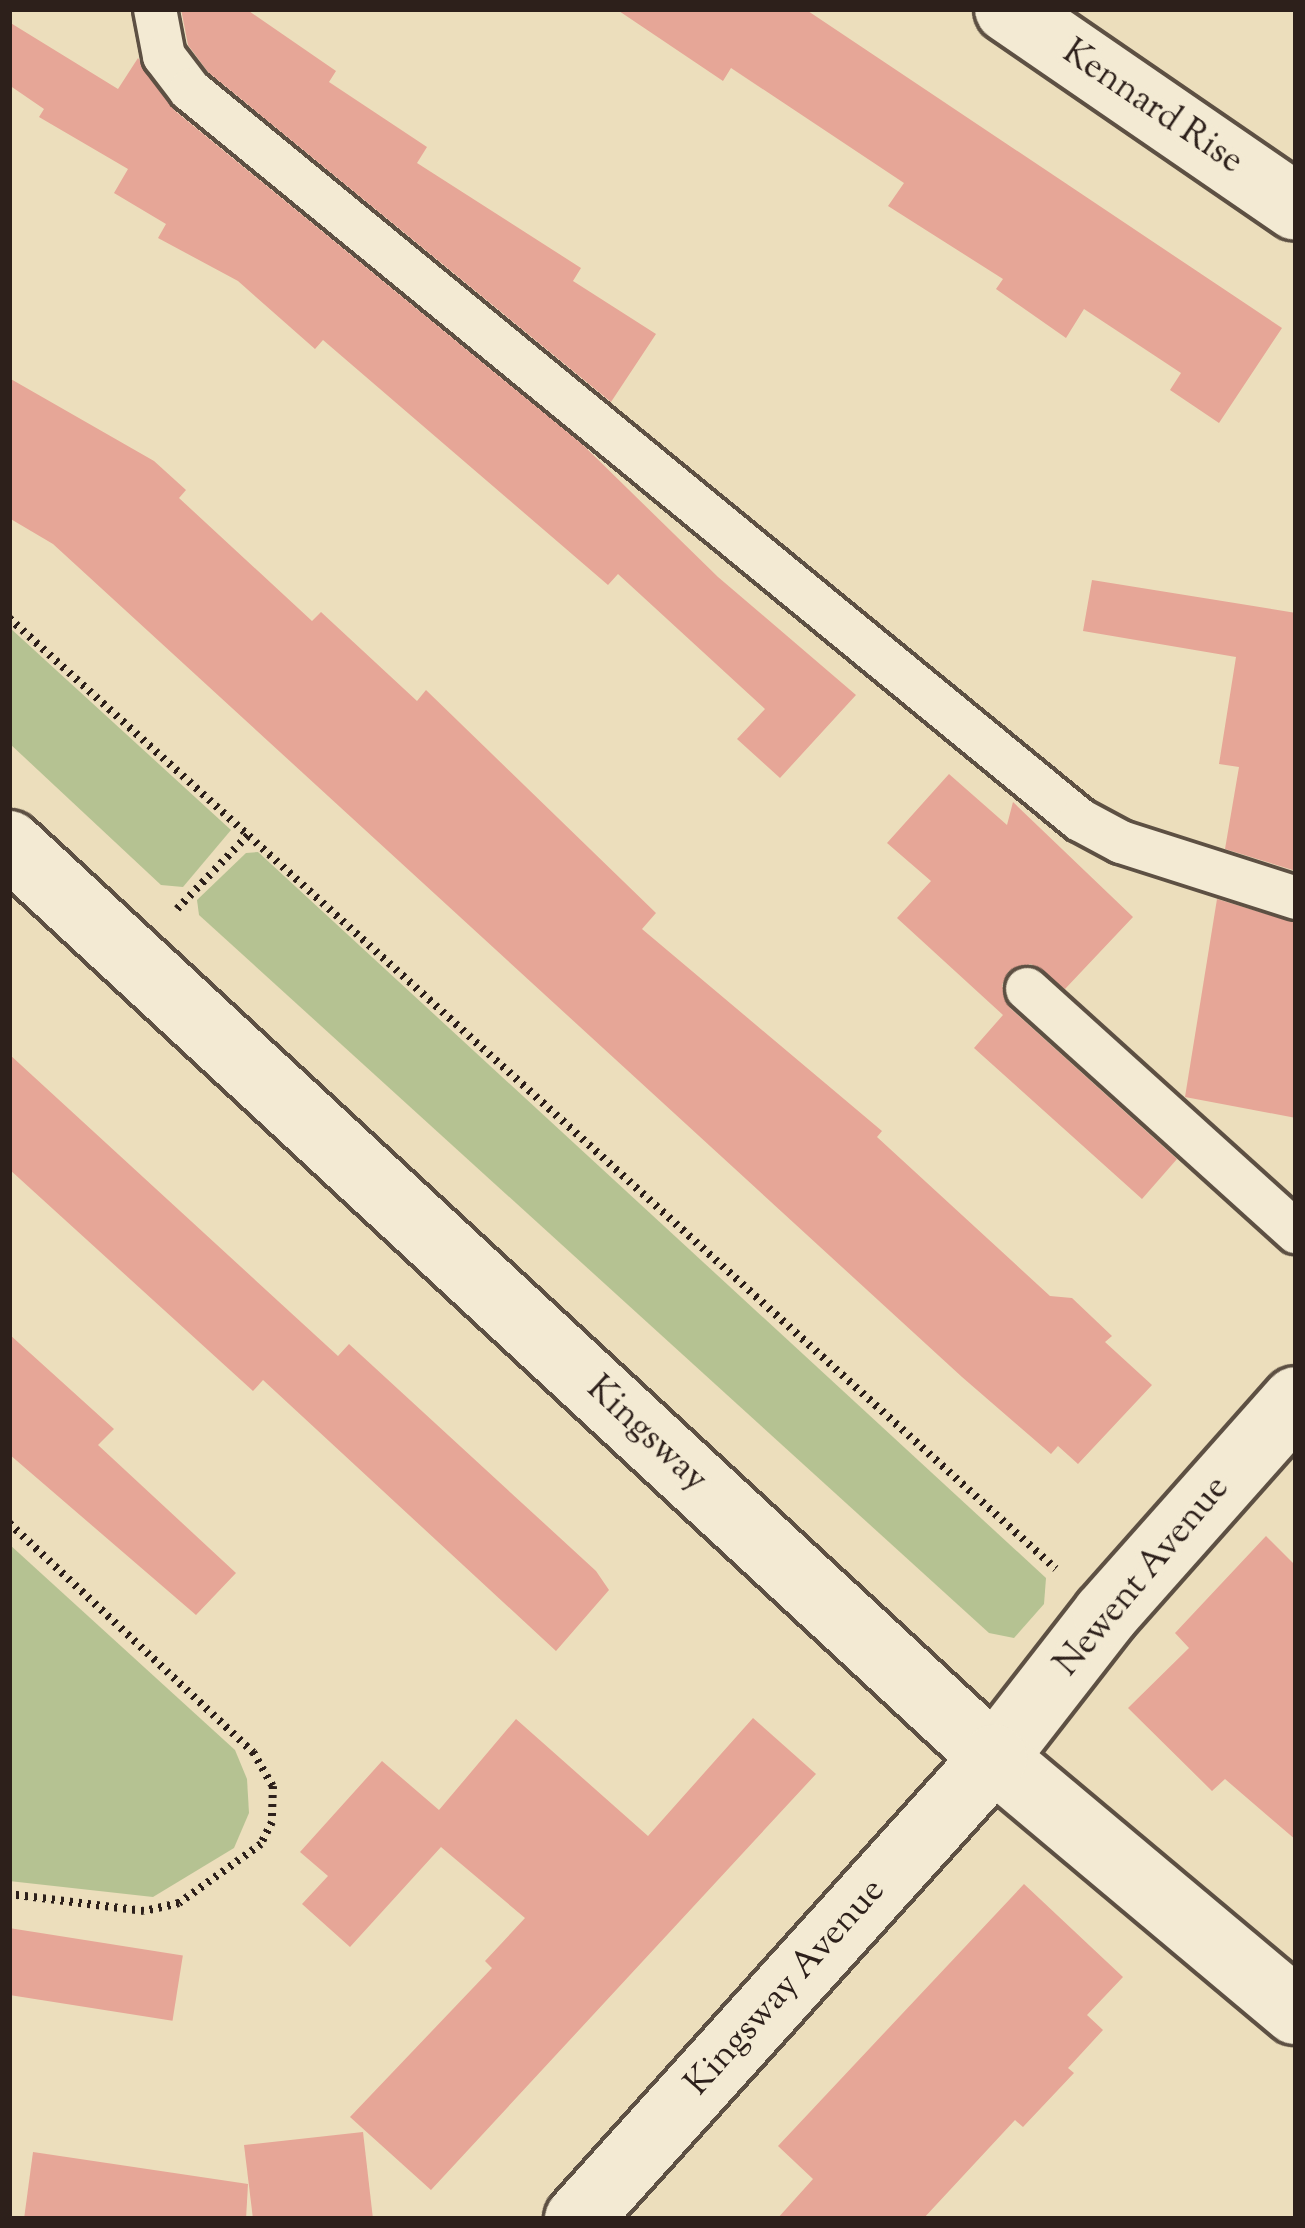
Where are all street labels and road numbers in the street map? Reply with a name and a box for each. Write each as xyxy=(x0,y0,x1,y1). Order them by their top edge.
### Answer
street label: Kennard Rise xyxy=(1054,32,1250,184)
street label: Kingsway xyxy=(576,1368,716,1502)
street label: Newent Avenue xyxy=(1047,1468,1239,1686)
street label: Kingsway Avenue xyxy=(677,1870,895,2106)

